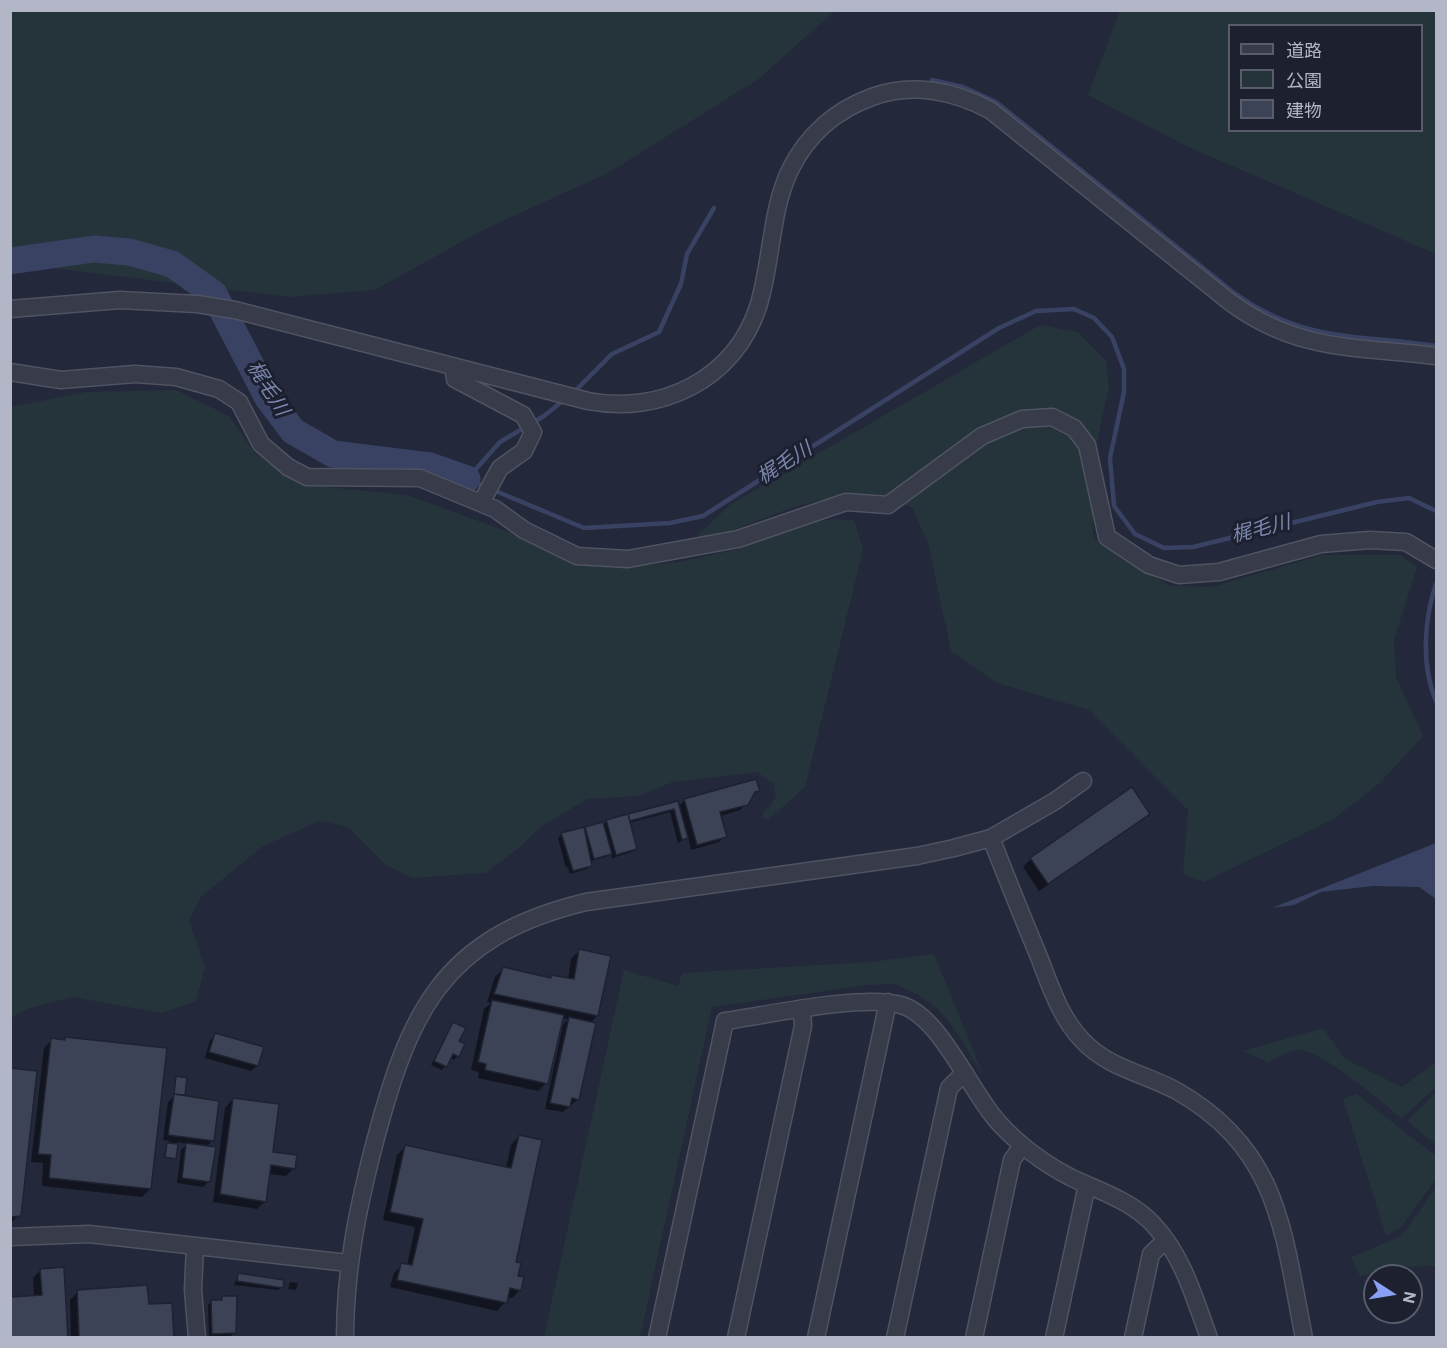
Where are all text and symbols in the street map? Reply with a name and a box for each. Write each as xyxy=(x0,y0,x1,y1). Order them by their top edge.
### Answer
legend xyxy=(1228,24,1423,132)
text: 道路 xyxy=(1286,40,1322,61)
text: 公園 xyxy=(1286,70,1322,91)
text: 建物 xyxy=(1286,100,1322,121)
water label: 梶毛川 xyxy=(241,357,293,421)
water label: 梶毛川 xyxy=(753,438,817,490)
water label: 梶毛川 xyxy=(1229,511,1293,549)
north arrow xyxy=(1363,1264,1423,1324)
text: N xyxy=(1399,1290,1420,1305)

